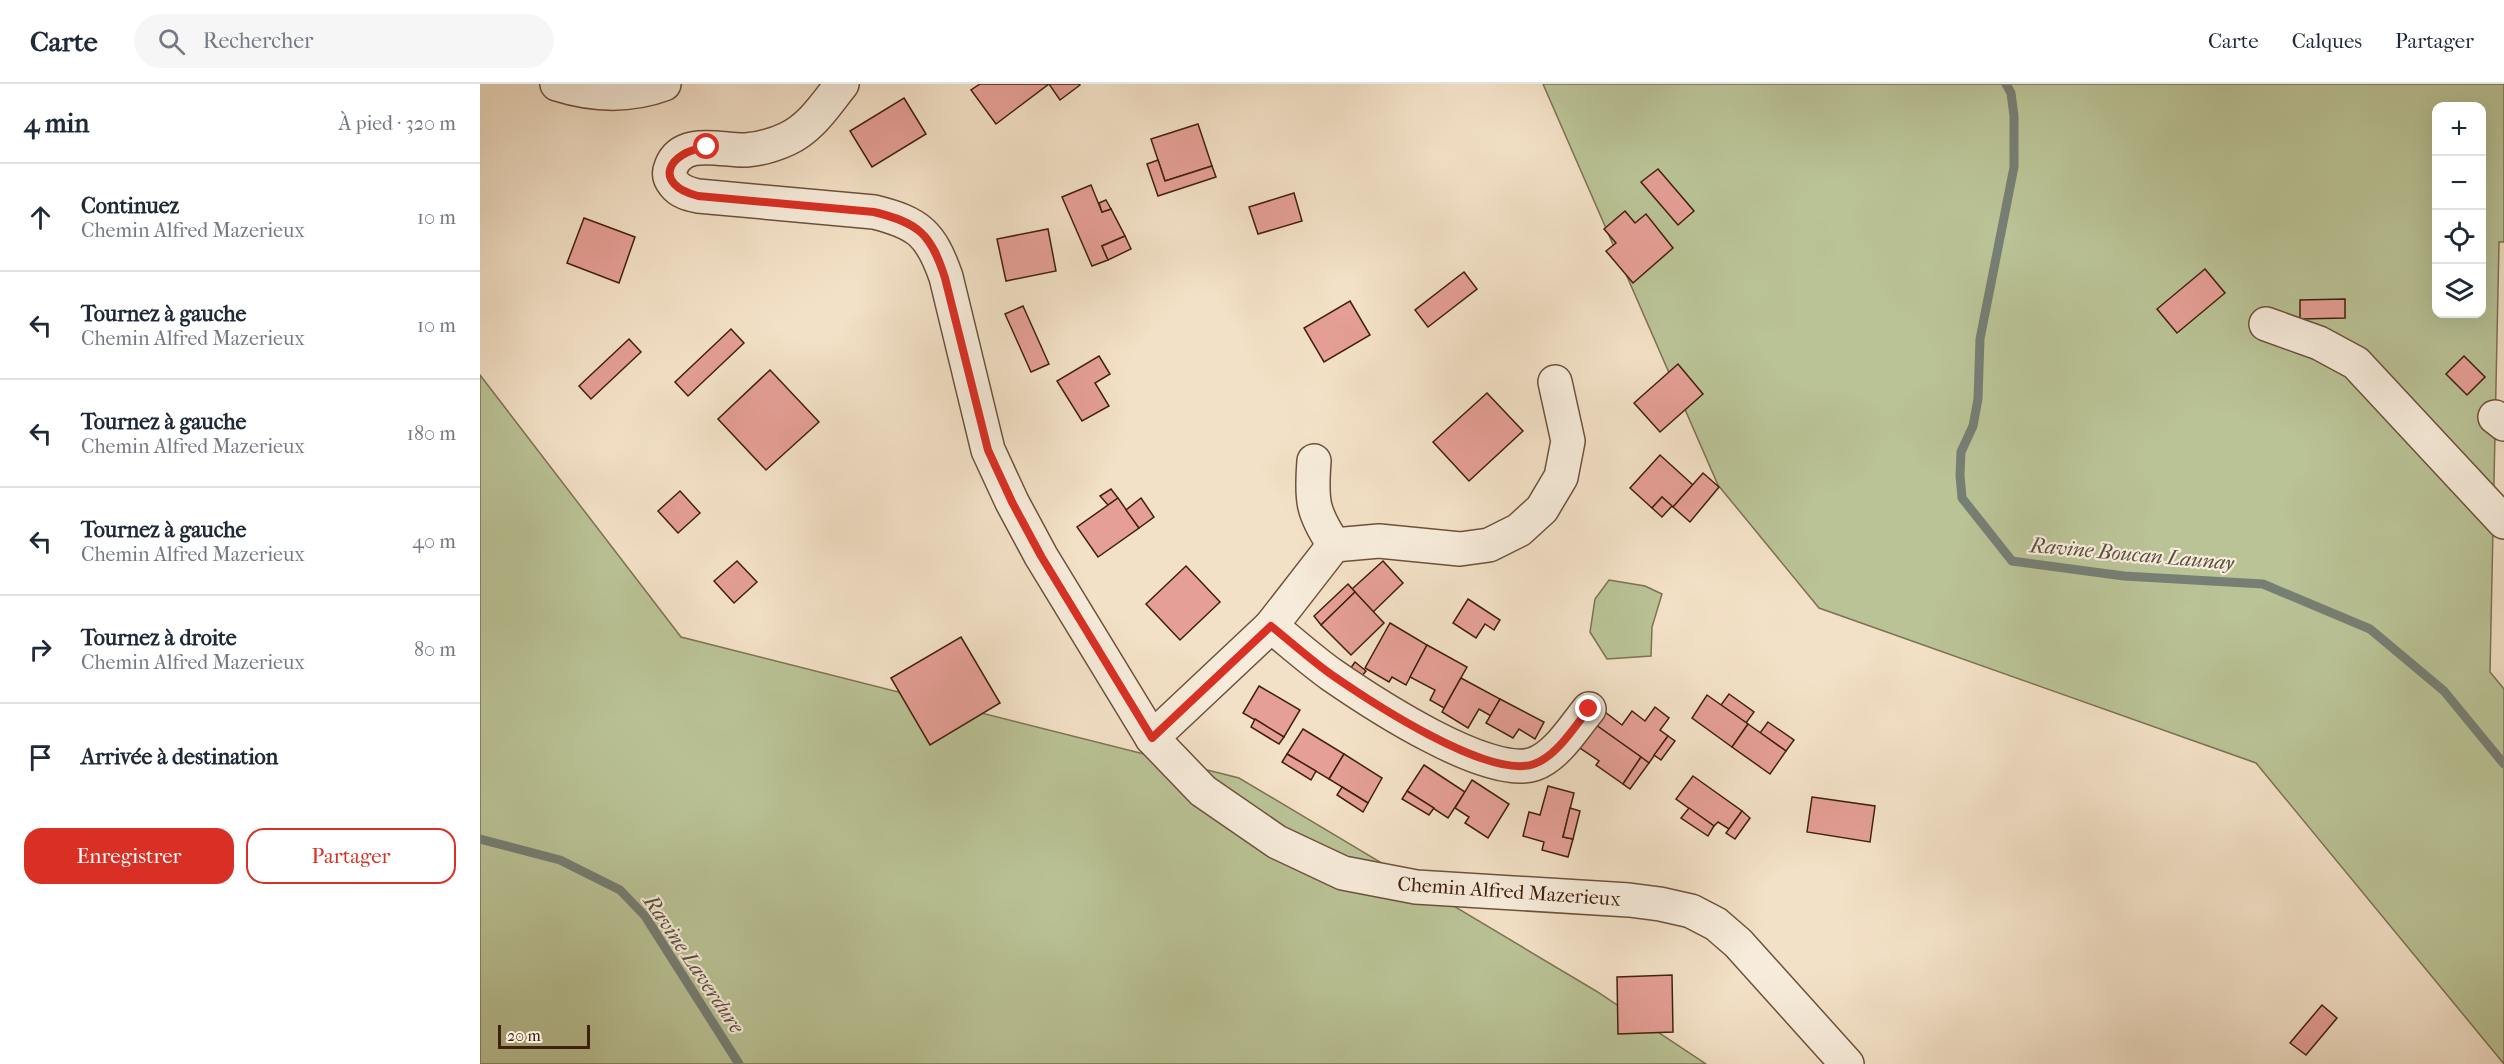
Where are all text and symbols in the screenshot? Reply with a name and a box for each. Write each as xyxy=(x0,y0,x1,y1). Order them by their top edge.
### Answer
search box xyxy=(134,14,554,68)
text: Carte xyxy=(30,25,98,58)
icon: search xyxy=(155,25,188,58)
text: Rechercher xyxy=(203,28,313,54)
text: Carte xyxy=(2208,29,2259,53)
text: Calques xyxy=(2292,29,2362,53)
text: Partager xyxy=(2395,29,2474,53)
map controls xyxy=(2432,102,2486,318)
button: + xyxy=(2432,102,2486,156)
text: 4 min xyxy=(24,108,89,139)
text: À pied · 320 m xyxy=(338,112,456,135)
route start xyxy=(693,133,719,159)
button: − xyxy=(2432,156,2486,210)
text: Continuez xyxy=(81,193,179,219)
icon: ahead xyxy=(24,201,57,234)
text: 10 m xyxy=(417,206,456,229)
button: locate xyxy=(2432,210,2486,264)
text: Chemin Alfred Mazerieux xyxy=(81,219,305,242)
button: layers xyxy=(2432,264,2486,318)
text: Tournez à gauche xyxy=(81,301,246,327)
icon: left xyxy=(24,309,57,342)
text: 10 m xyxy=(417,314,456,337)
text: Chemin Alfred Mazerieux xyxy=(81,327,305,350)
text: Tournez à gauche xyxy=(81,409,246,435)
icon: left xyxy=(24,417,57,450)
text: 180 m xyxy=(407,422,456,445)
text: Chemin Alfred Mazerieux xyxy=(81,435,305,458)
text: Tournez à gauche xyxy=(81,517,246,543)
icon: left xyxy=(24,525,57,558)
text: 40 m xyxy=(412,530,456,553)
water label: Ravine Boucan Launay xyxy=(2027,533,2236,575)
text: Chemin Alfred Mazerieux xyxy=(81,543,305,566)
text: Tournez à droite xyxy=(81,625,237,651)
icon: right xyxy=(24,633,57,666)
text: 80 m xyxy=(414,638,456,661)
text: Chemin Alfred Mazerieux xyxy=(81,651,305,674)
route end xyxy=(1575,695,1601,721)
icon: arrive xyxy=(24,741,57,774)
text: Arrivée à destination xyxy=(81,744,278,770)
button: Enregistrer xyxy=(24,828,234,884)
button: Partager xyxy=(246,828,456,884)
street label: Chemin Alfred Mazerieux xyxy=(1397,872,1622,911)
water label: Ravine Laverdure xyxy=(638,889,749,1038)
scale bar xyxy=(498,1022,590,1050)
text: 20 m xyxy=(507,1026,541,1045)

